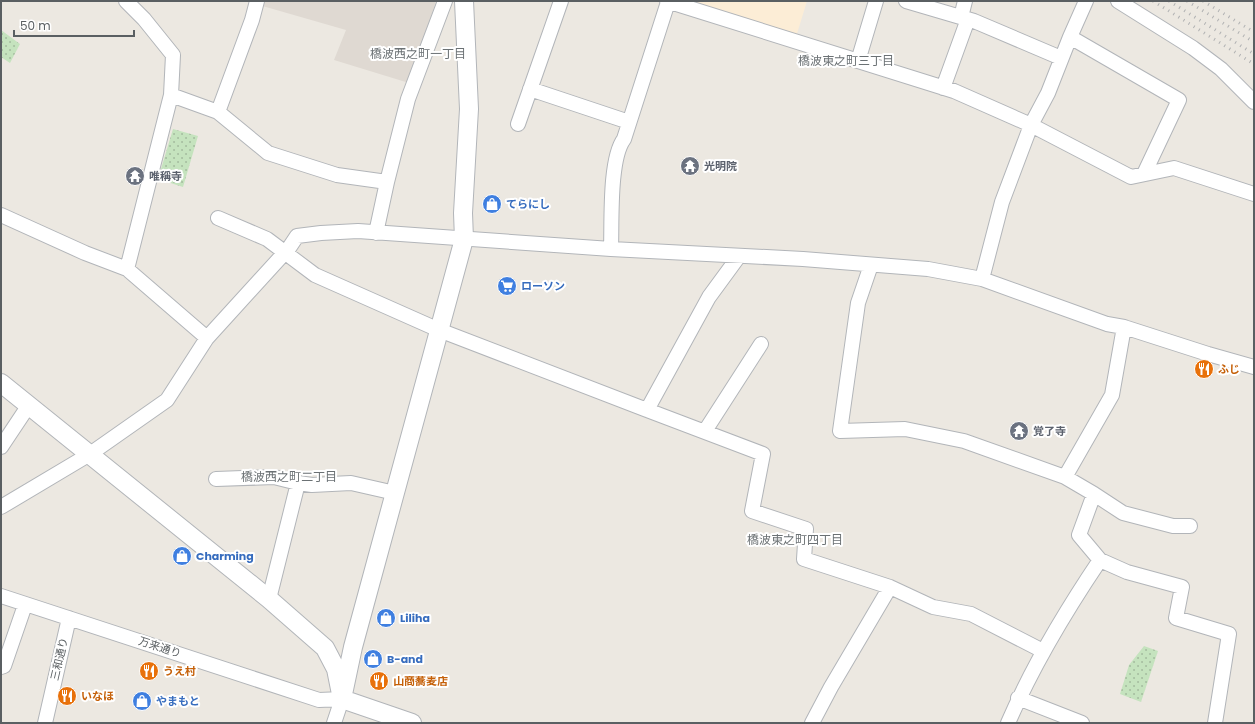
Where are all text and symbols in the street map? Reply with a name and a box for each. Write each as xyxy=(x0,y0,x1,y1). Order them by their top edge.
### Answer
scale bar xyxy=(14,12,134,38)
text: 50 m xyxy=(20,17,51,34)
district label: 橋波西之町一丁目 xyxy=(370,45,466,62)
district label: 橋波東之町三丁目 xyxy=(798,52,894,69)
temple icon: 光明院 xyxy=(679,155,701,177)
place label: 光明院 xyxy=(704,158,737,174)
temple icon: 唯稱寺 xyxy=(124,165,146,187)
place label: 唯稱寺 xyxy=(149,168,182,184)
shop icon: てらにし xyxy=(481,193,503,215)
place label: てらにし xyxy=(506,196,550,212)
supermarket icon: ローソン xyxy=(496,275,518,297)
place label: ローソン xyxy=(521,278,565,294)
restaurant icon: ふじ xyxy=(1193,358,1215,380)
place label: ふじ xyxy=(1218,361,1240,377)
temple icon: 覚了寺 xyxy=(1008,420,1030,442)
place label: 覚了寺 xyxy=(1033,423,1066,439)
district label: 橋波西之町二丁目 xyxy=(241,468,337,485)
district label: 橋波東之町四丁目 xyxy=(747,531,843,548)
shop icon: Charming xyxy=(171,545,193,567)
place label: Charming xyxy=(196,548,254,564)
shop icon: Liliha xyxy=(375,607,397,629)
place label: Liliha xyxy=(400,610,430,626)
street label: 万来通り xyxy=(137,633,183,661)
street label: 三和通り xyxy=(46,636,72,682)
shop icon: B-and xyxy=(362,648,384,670)
place label: B-and xyxy=(387,651,423,667)
restaurant icon: うえ村 xyxy=(138,660,160,682)
place label: うえ村 xyxy=(163,663,196,679)
restaurant icon: 山商蕎麦店 xyxy=(368,670,390,692)
place label: 山商蕎麦店 xyxy=(393,673,448,689)
restaurant icon: いなほ xyxy=(56,685,78,707)
place label: いなほ xyxy=(81,688,114,704)
shop icon: やまもと xyxy=(131,690,153,712)
place label: やまもと xyxy=(156,693,200,709)

